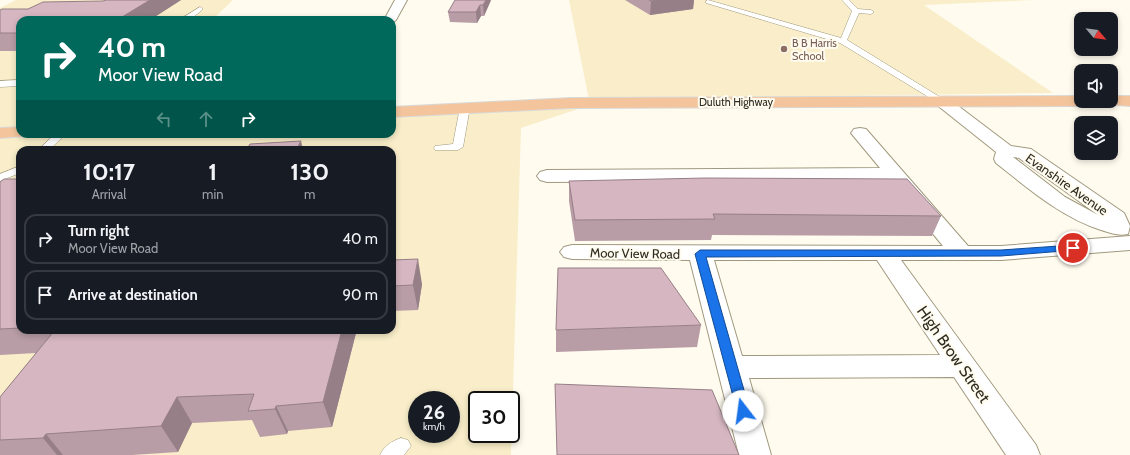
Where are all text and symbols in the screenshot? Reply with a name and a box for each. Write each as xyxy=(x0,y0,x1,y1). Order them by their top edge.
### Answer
north arrow xyxy=(1074,12,1118,56)
map controls xyxy=(1074,12,1118,160)
text: 40 m xyxy=(98,30,166,64)
icon: right xyxy=(32,32,84,84)
place label: B B Harris School xyxy=(792,36,837,63)
marker: B B Harris School xyxy=(779,44,789,54)
text: Moor View Road xyxy=(98,64,223,86)
button: sound xyxy=(1074,64,1118,108)
street label: Duluth Highway xyxy=(699,95,773,109)
icon: left xyxy=(153,108,175,130)
icon: ahead xyxy=(195,108,217,130)
icon: right xyxy=(237,108,259,130)
button: layers xyxy=(1074,116,1118,160)
street label: Evanshire Avenue xyxy=(1023,150,1111,218)
text: 10:17 xyxy=(83,157,135,186)
text: 1 xyxy=(208,157,217,186)
text: 130 xyxy=(290,157,329,186)
text: Arrival xyxy=(92,186,126,202)
text: min xyxy=(202,186,223,202)
text: m xyxy=(304,186,315,202)
text: Turn right xyxy=(68,222,129,240)
icon: right xyxy=(34,228,56,250)
text: 40 m xyxy=(342,230,378,248)
pin xyxy=(1056,231,1090,265)
icon: arrive xyxy=(1062,237,1084,259)
text: Moor View Road xyxy=(68,240,158,256)
street label: Moor View Road xyxy=(590,244,680,262)
icon: arrive xyxy=(34,284,56,306)
text: Arrive at destination xyxy=(68,286,198,304)
text: 90 m xyxy=(342,286,378,304)
street label: High Brow Street xyxy=(913,302,994,407)
position arrow xyxy=(722,390,764,432)
speed limit sign: 30 xyxy=(468,391,520,443)
text: 26 xyxy=(423,400,445,424)
text: km/h xyxy=(423,420,445,433)

